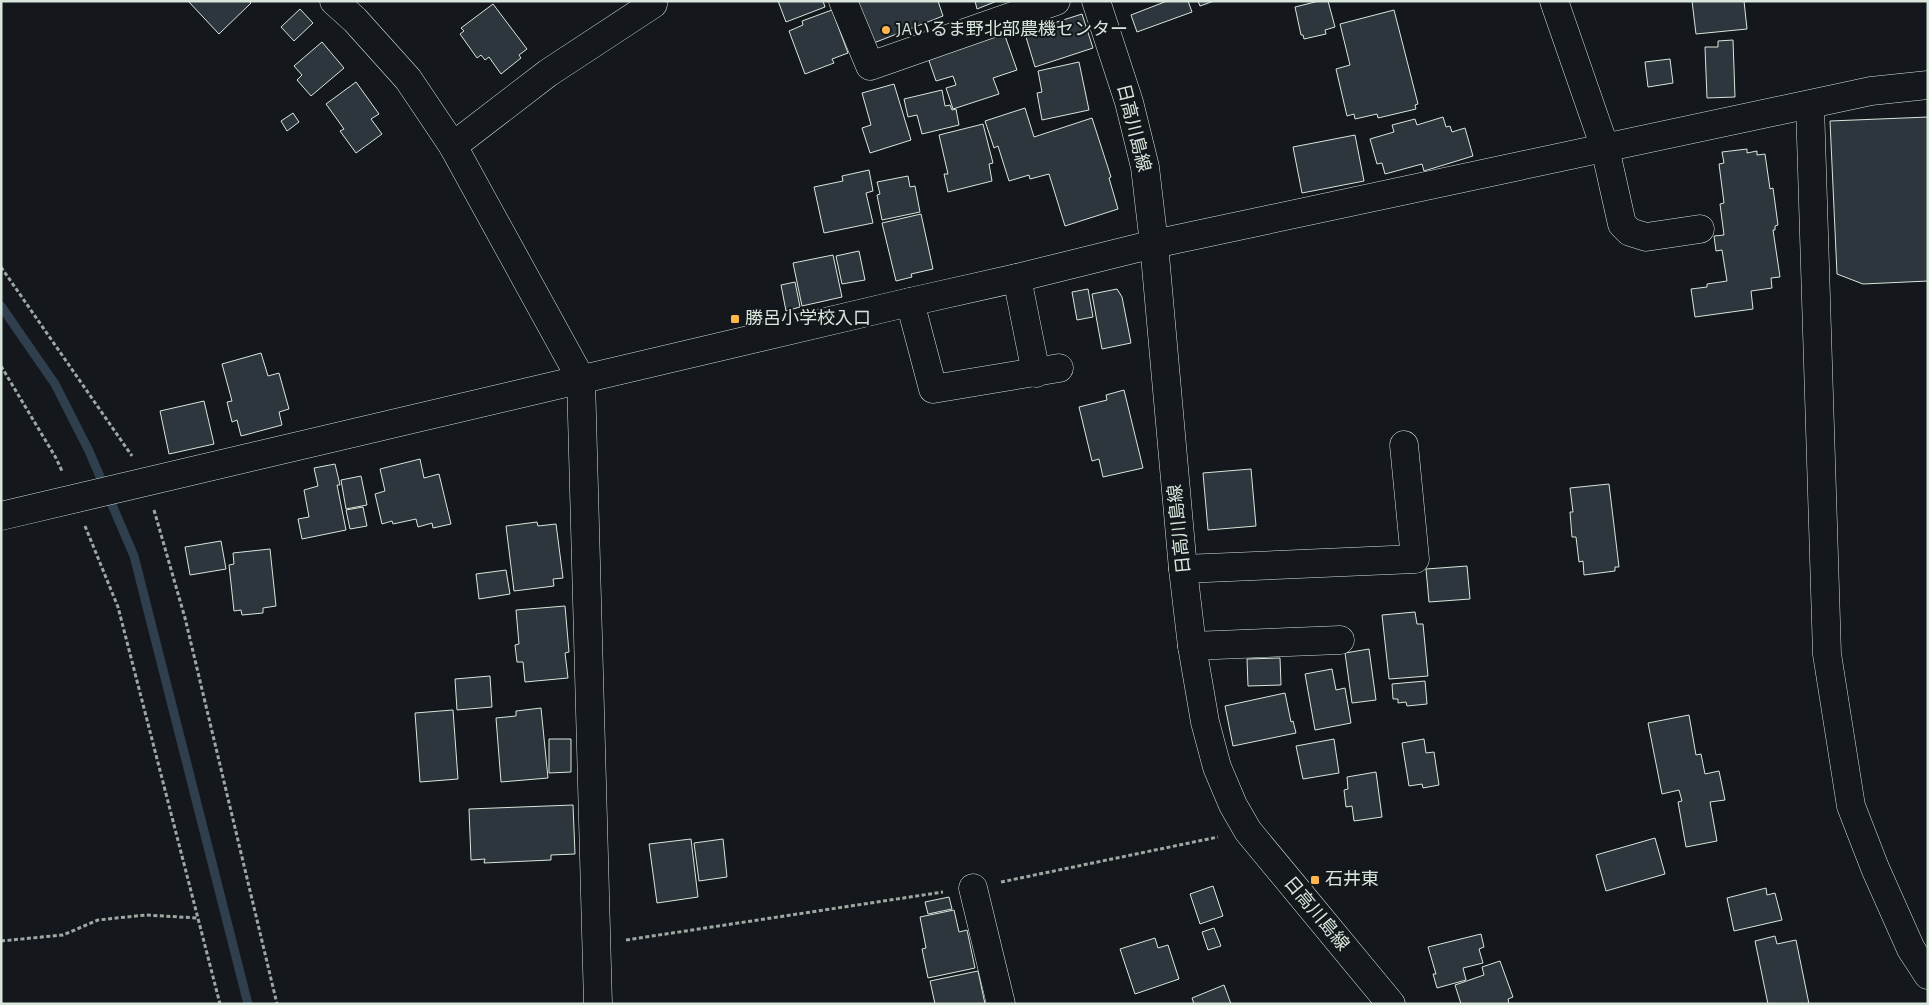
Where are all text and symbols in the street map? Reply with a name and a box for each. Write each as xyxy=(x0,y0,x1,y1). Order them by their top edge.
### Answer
place label: JAいるま野北部農機センター xyxy=(896,19,1128,39)
marker: JAいるま野北部農機センター xyxy=(880,24,892,36)
street label: 日高川島線 xyxy=(1113,82,1155,174)
place label: 勝呂小学校入口 xyxy=(745,308,871,328)
marker: 勝呂小学校入口 xyxy=(729,313,741,325)
street label: 日高川島線 xyxy=(1164,483,1194,575)
place label: 石井東 xyxy=(1325,869,1379,889)
street label: 日高川島線 xyxy=(1280,872,1353,954)
marker: 石井東 xyxy=(1309,874,1321,886)

